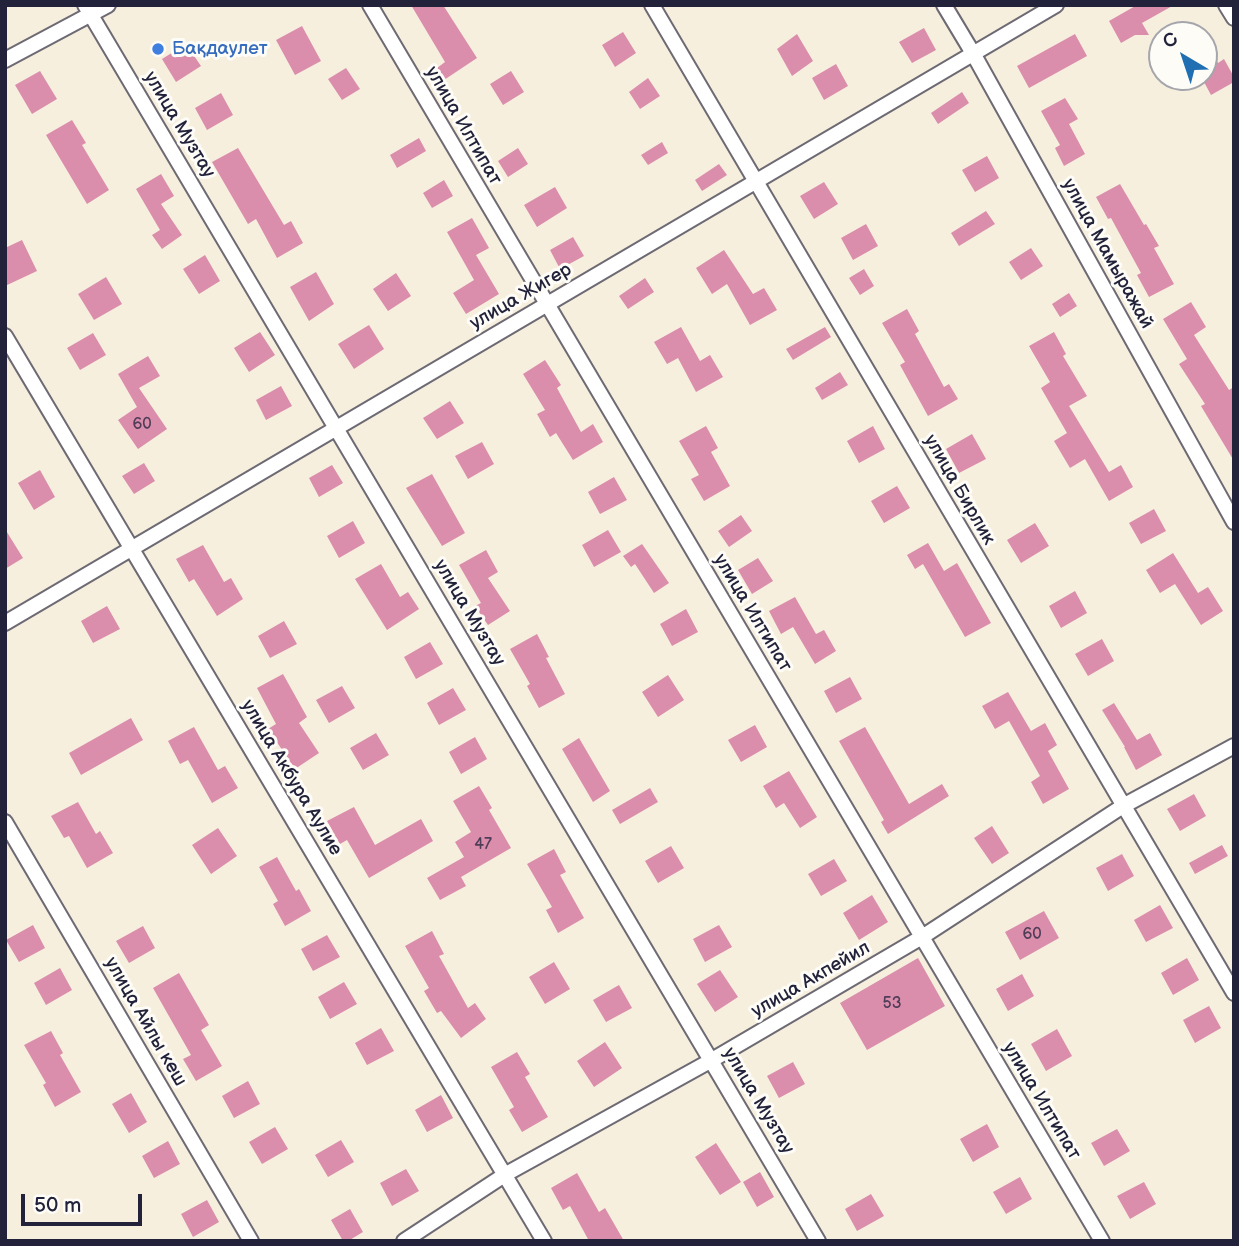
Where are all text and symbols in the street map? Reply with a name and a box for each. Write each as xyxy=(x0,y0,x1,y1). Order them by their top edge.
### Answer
north arrow xyxy=(1148,21,1218,91)
text: С xyxy=(1158,28,1183,54)
place label: Бақдаулет xyxy=(172,38,268,60)
marker: Бақдаулет xyxy=(150,41,166,57)
street label: улица Илтипат xyxy=(420,63,506,189)
street label: улица Музтау xyxy=(138,68,220,182)
street label: улица Мамыражай xyxy=(1056,175,1158,333)
street label: улица Жигер xyxy=(466,259,576,335)
house number: 60 xyxy=(132,415,152,435)
street label: улица Бирлик xyxy=(918,431,1000,549)
street label: улица Илтипат xyxy=(708,550,796,676)
street label: улица Музтау xyxy=(428,556,510,670)
street label: улица Акбура Аулие xyxy=(235,696,347,860)
house number: 47 xyxy=(474,835,492,855)
house number: 60 xyxy=(1022,925,1042,945)
street label: улица Акпейил xyxy=(748,937,874,1023)
street label: улица Айлы кеш xyxy=(99,954,191,1090)
house number: 53 xyxy=(882,994,902,1014)
street label: улица Илтипат xyxy=(997,1038,1085,1164)
street label: улица Музтау xyxy=(717,1044,799,1158)
scale bar xyxy=(24,1180,145,1224)
text: 50 m xyxy=(34,1193,81,1218)

